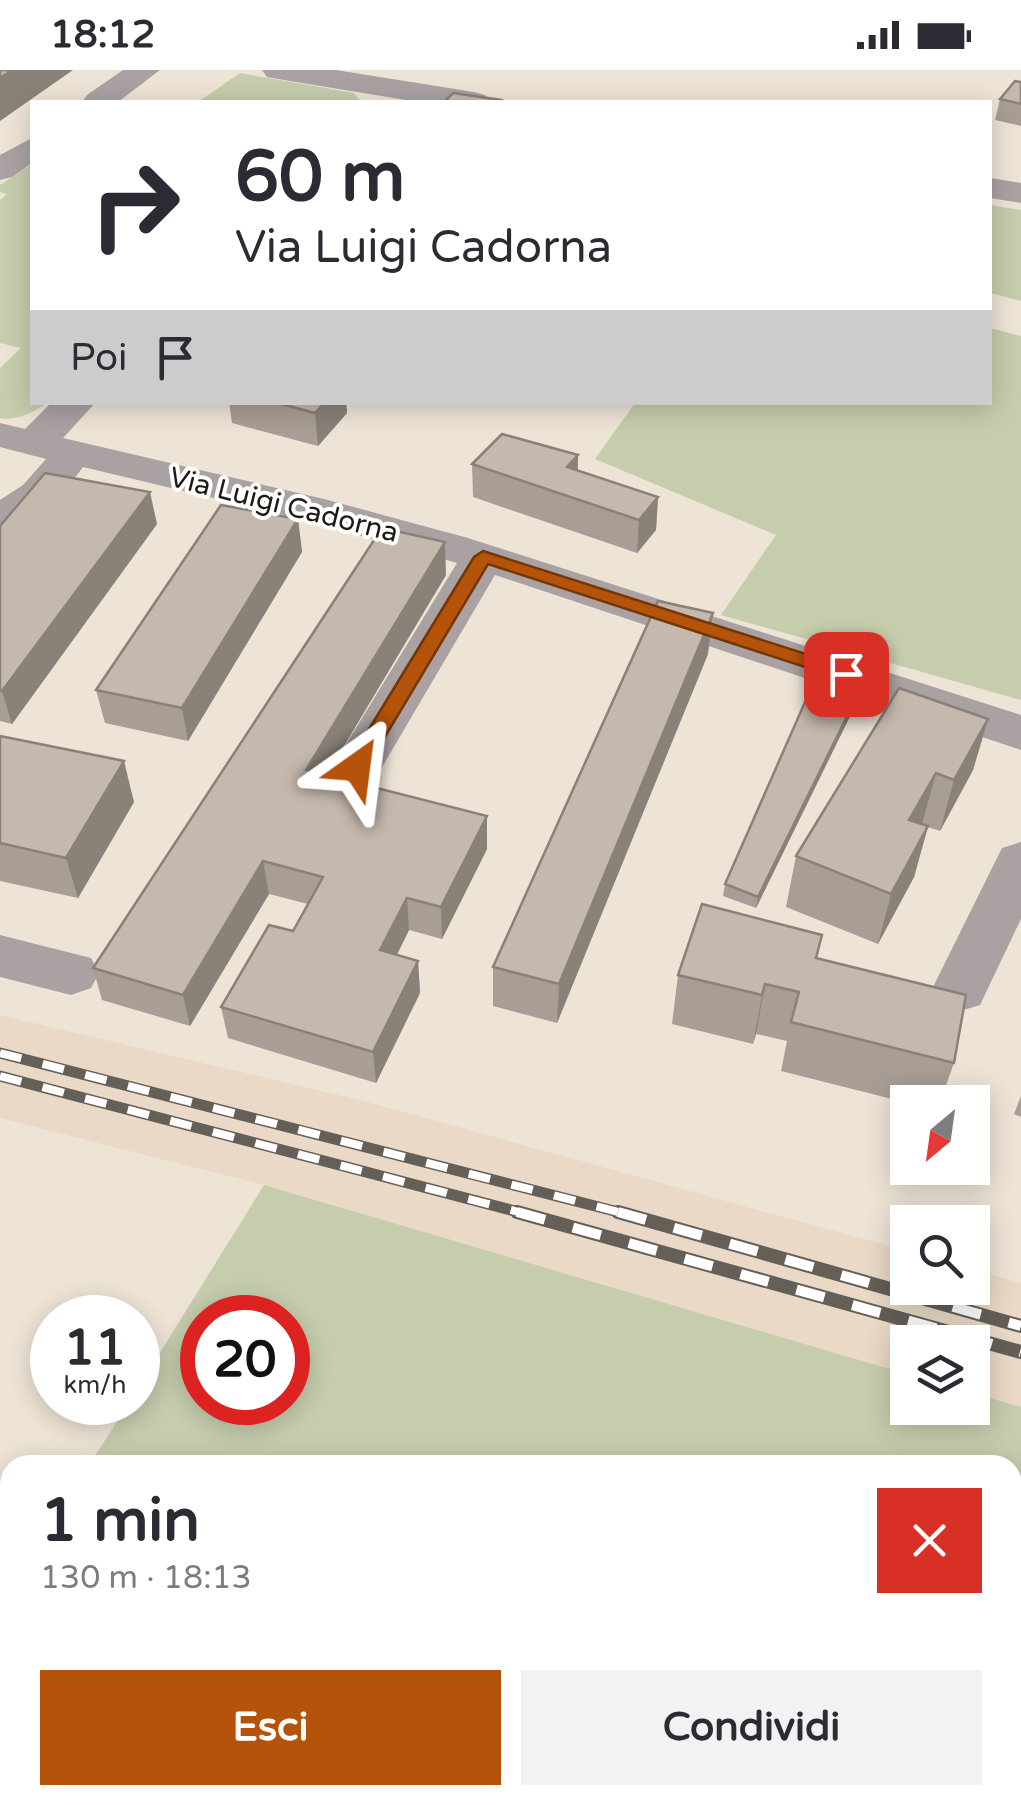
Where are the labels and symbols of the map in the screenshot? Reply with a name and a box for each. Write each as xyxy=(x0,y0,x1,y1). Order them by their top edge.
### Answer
street label: Via Luigi Cadorna xyxy=(166,460,402,550)
pin xyxy=(804,632,889,717)
position arrow xyxy=(305,715,409,819)
north arrow xyxy=(890,1085,990,1185)
speed limit sign: 20 xyxy=(180,1295,310,1425)

